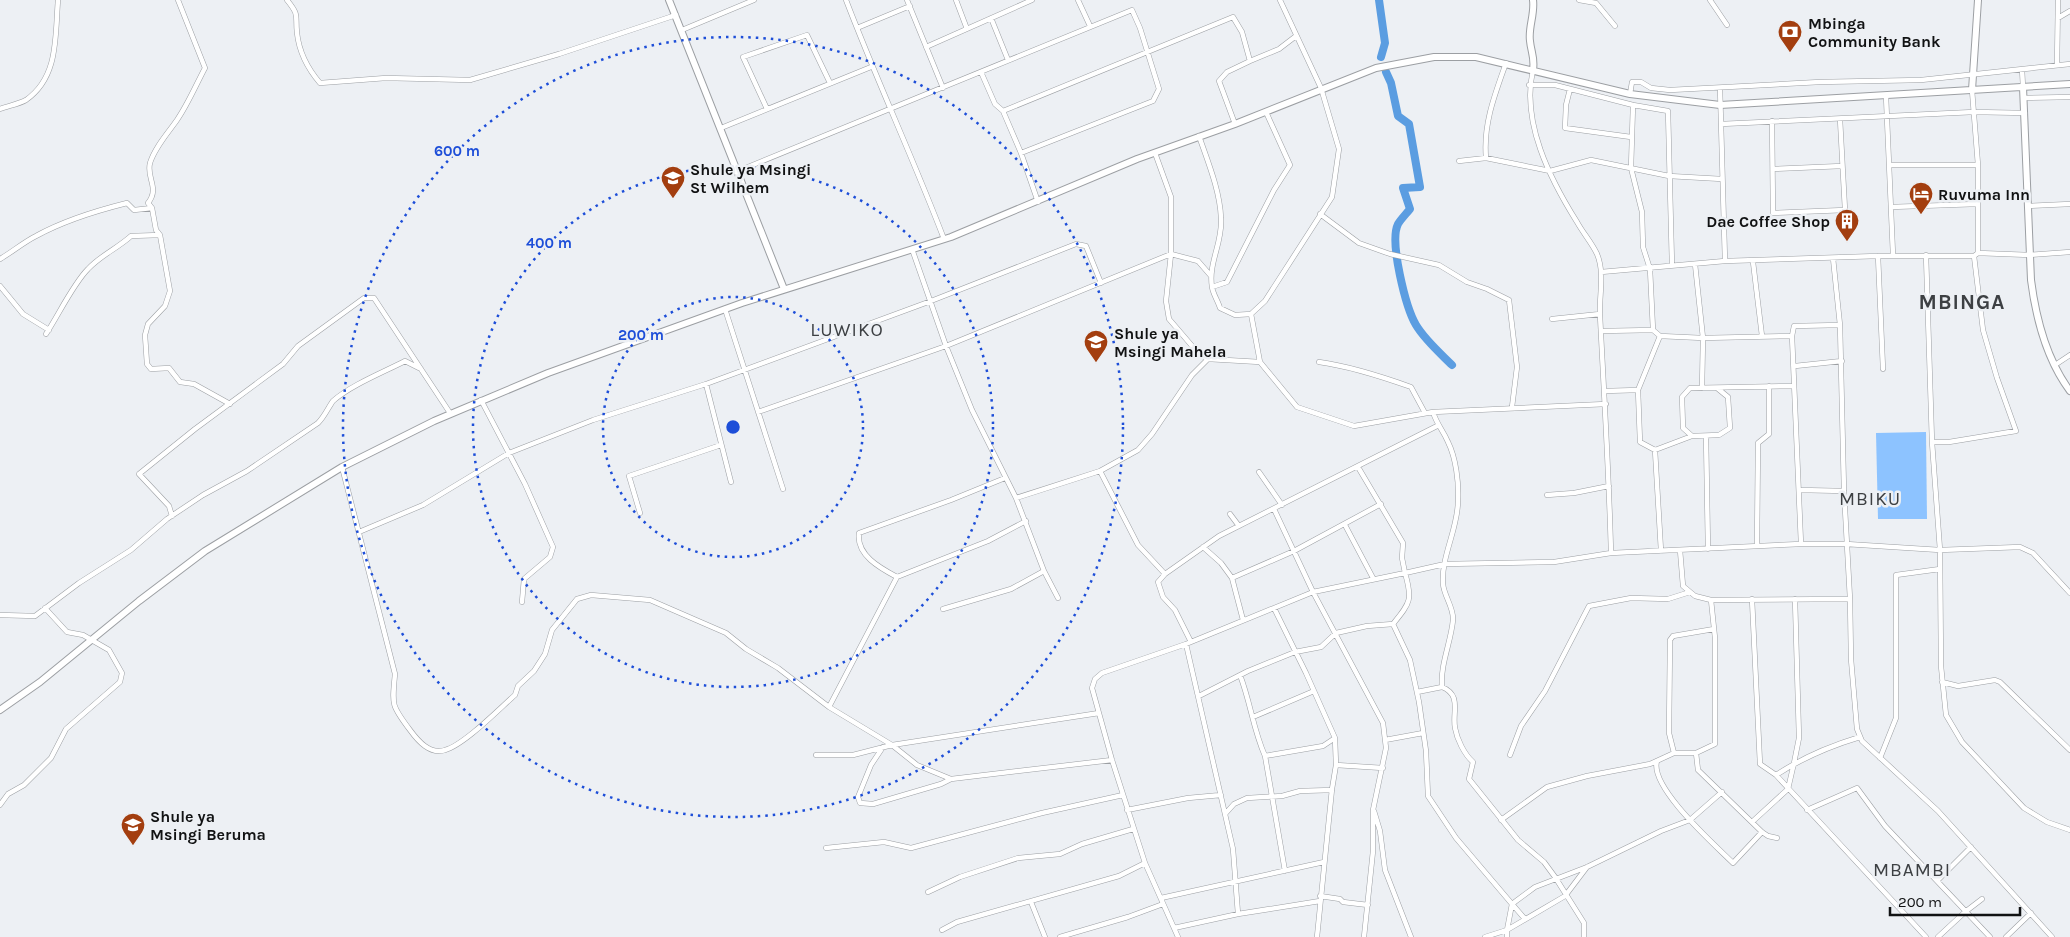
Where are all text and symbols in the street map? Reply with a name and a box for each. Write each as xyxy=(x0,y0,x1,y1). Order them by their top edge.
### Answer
place label: Mbinga Community Bank xyxy=(1808,14,1941,51)
bank icon: Mbinga Community Bank xyxy=(1777,19,1803,53)
text: 600 m xyxy=(434,142,480,160)
place label: Shule ya Msingi St Wilhem xyxy=(690,160,811,197)
school or university icon: Shule ya Msingi St Wilhem xyxy=(660,165,686,199)
hotel icon: Ruvuma Inn xyxy=(1908,181,1934,215)
place label: Ruvuma Inn xyxy=(1938,185,2030,204)
building icon: Dae Coffee Shop xyxy=(1834,208,1860,242)
place label: Dae Coffee Shop xyxy=(1706,212,1830,231)
text: 400 m xyxy=(526,234,572,252)
district label: MBINGA xyxy=(1919,290,2005,314)
district label: LUWIKO xyxy=(810,319,884,341)
place label: Shule ya Msingi Mahela xyxy=(1114,324,1226,361)
text: 200 m xyxy=(618,326,664,344)
school or university icon: Shule ya Msingi Mahela xyxy=(1083,329,1109,363)
centre of rings xyxy=(724,418,742,436)
district label: MBIKU xyxy=(1839,488,1901,510)
place label: Shule ya Msingi Beruma xyxy=(150,807,266,844)
school or university icon: Shule ya Msingi Beruma xyxy=(120,812,146,846)
district label: MBAMBI xyxy=(1873,859,1951,881)
scale bar xyxy=(1890,884,2020,916)
text: 200 m xyxy=(1898,893,1942,911)

